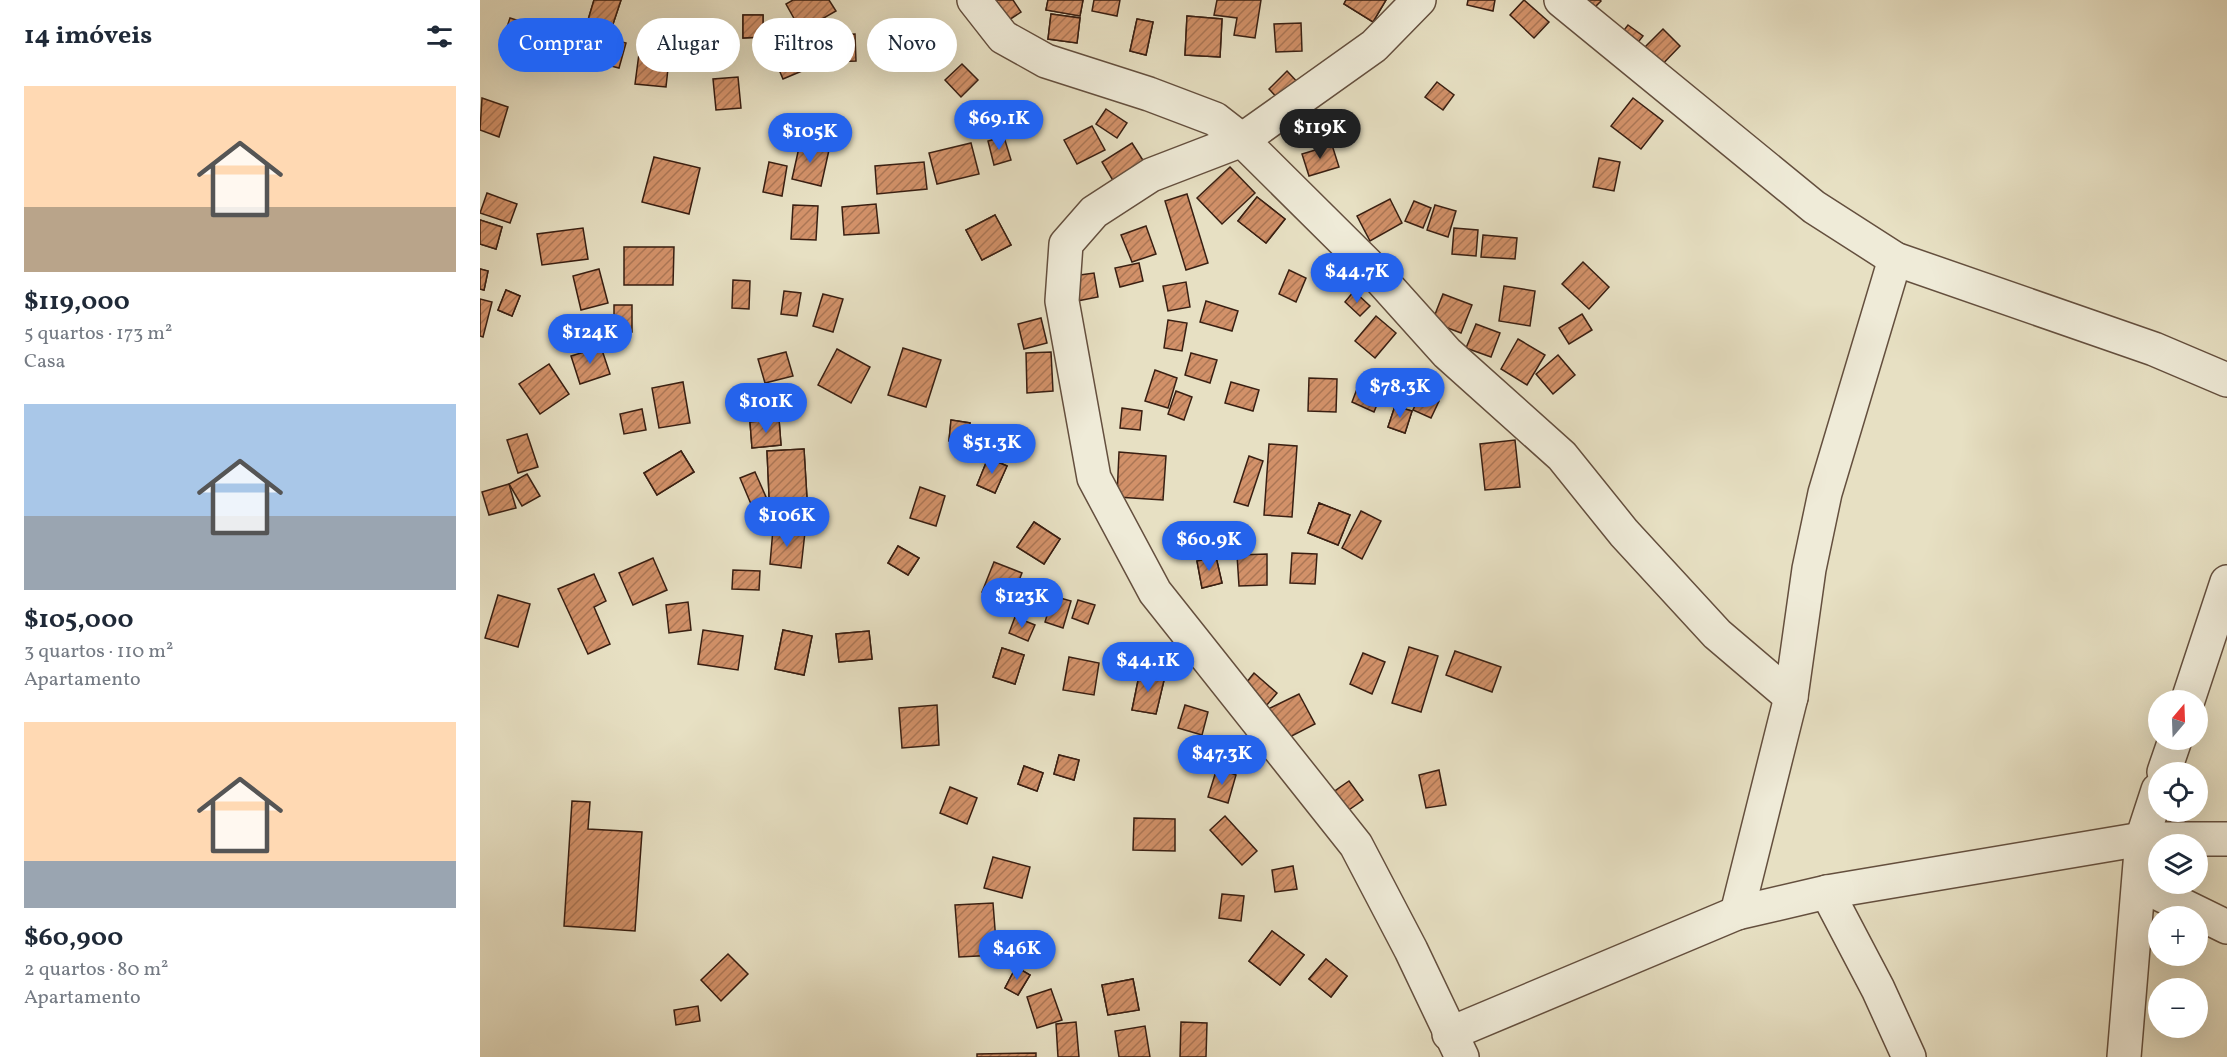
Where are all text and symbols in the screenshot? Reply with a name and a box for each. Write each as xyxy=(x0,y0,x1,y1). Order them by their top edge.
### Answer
text: 14 imóveis xyxy=(24,18,152,54)
chip: Comprar xyxy=(498,18,624,72)
chip: Alugar xyxy=(636,18,740,72)
chip: Filtros xyxy=(752,18,855,72)
chip: Novo xyxy=(867,18,957,72)
icon: filters xyxy=(423,20,456,53)
pin: $69.1K xyxy=(950,100,1048,151)
text: $69.1K xyxy=(968,105,1030,133)
pin: $119K xyxy=(1278,109,1362,160)
pin: $105K xyxy=(768,113,852,164)
text: $119K xyxy=(1294,114,1346,142)
text: $105K xyxy=(782,118,838,146)
icon: home xyxy=(186,125,294,233)
pin: $44.7K xyxy=(1308,253,1406,304)
text: $44.7K xyxy=(1325,258,1389,286)
text: $119,000 xyxy=(24,284,130,320)
pin: $124K xyxy=(548,314,632,365)
text: $124K xyxy=(562,319,618,347)
text: 5 quartos · 173 m² xyxy=(24,320,172,348)
text: Casa xyxy=(24,348,66,376)
pin: $78.3K xyxy=(1351,368,1449,419)
text: $78.3K xyxy=(1370,373,1431,401)
pin: $101K xyxy=(724,383,808,434)
text: $101K xyxy=(739,388,793,416)
pin: $51.3K xyxy=(943,424,1041,475)
text: $51.3K xyxy=(963,429,1021,457)
icon: home xyxy=(186,443,294,551)
pin: $106K xyxy=(745,497,829,548)
text: $106K xyxy=(758,502,816,530)
pin: $60.9K xyxy=(1160,521,1258,572)
text: $60.9K xyxy=(1176,526,1242,554)
pin: $123K xyxy=(980,578,1064,629)
text: $123K xyxy=(995,583,1049,611)
text: $105,000 xyxy=(24,602,133,638)
text: 3 quartos · 110 m² xyxy=(24,638,173,666)
pin: $44.1K xyxy=(1099,642,1197,693)
text: $44.1K xyxy=(1116,647,1180,675)
text: Apartamento xyxy=(24,666,141,694)
north arrow xyxy=(2148,690,2208,750)
map controls xyxy=(2148,690,2208,1038)
pin: $47.3K xyxy=(1173,735,1271,786)
text: $47.3K xyxy=(1192,740,1252,768)
icon: home xyxy=(186,761,294,869)
button: locate xyxy=(2148,762,2208,822)
button: layers xyxy=(2148,834,2208,894)
button: + xyxy=(2148,906,2208,966)
text: $60,900 xyxy=(24,920,123,956)
pin: $46K xyxy=(981,930,1053,981)
text: $46K xyxy=(993,935,1041,963)
text: 2 quartos · 80 m² xyxy=(24,956,169,984)
button: − xyxy=(2148,978,2208,1038)
text: Apartamento xyxy=(24,984,141,1012)

